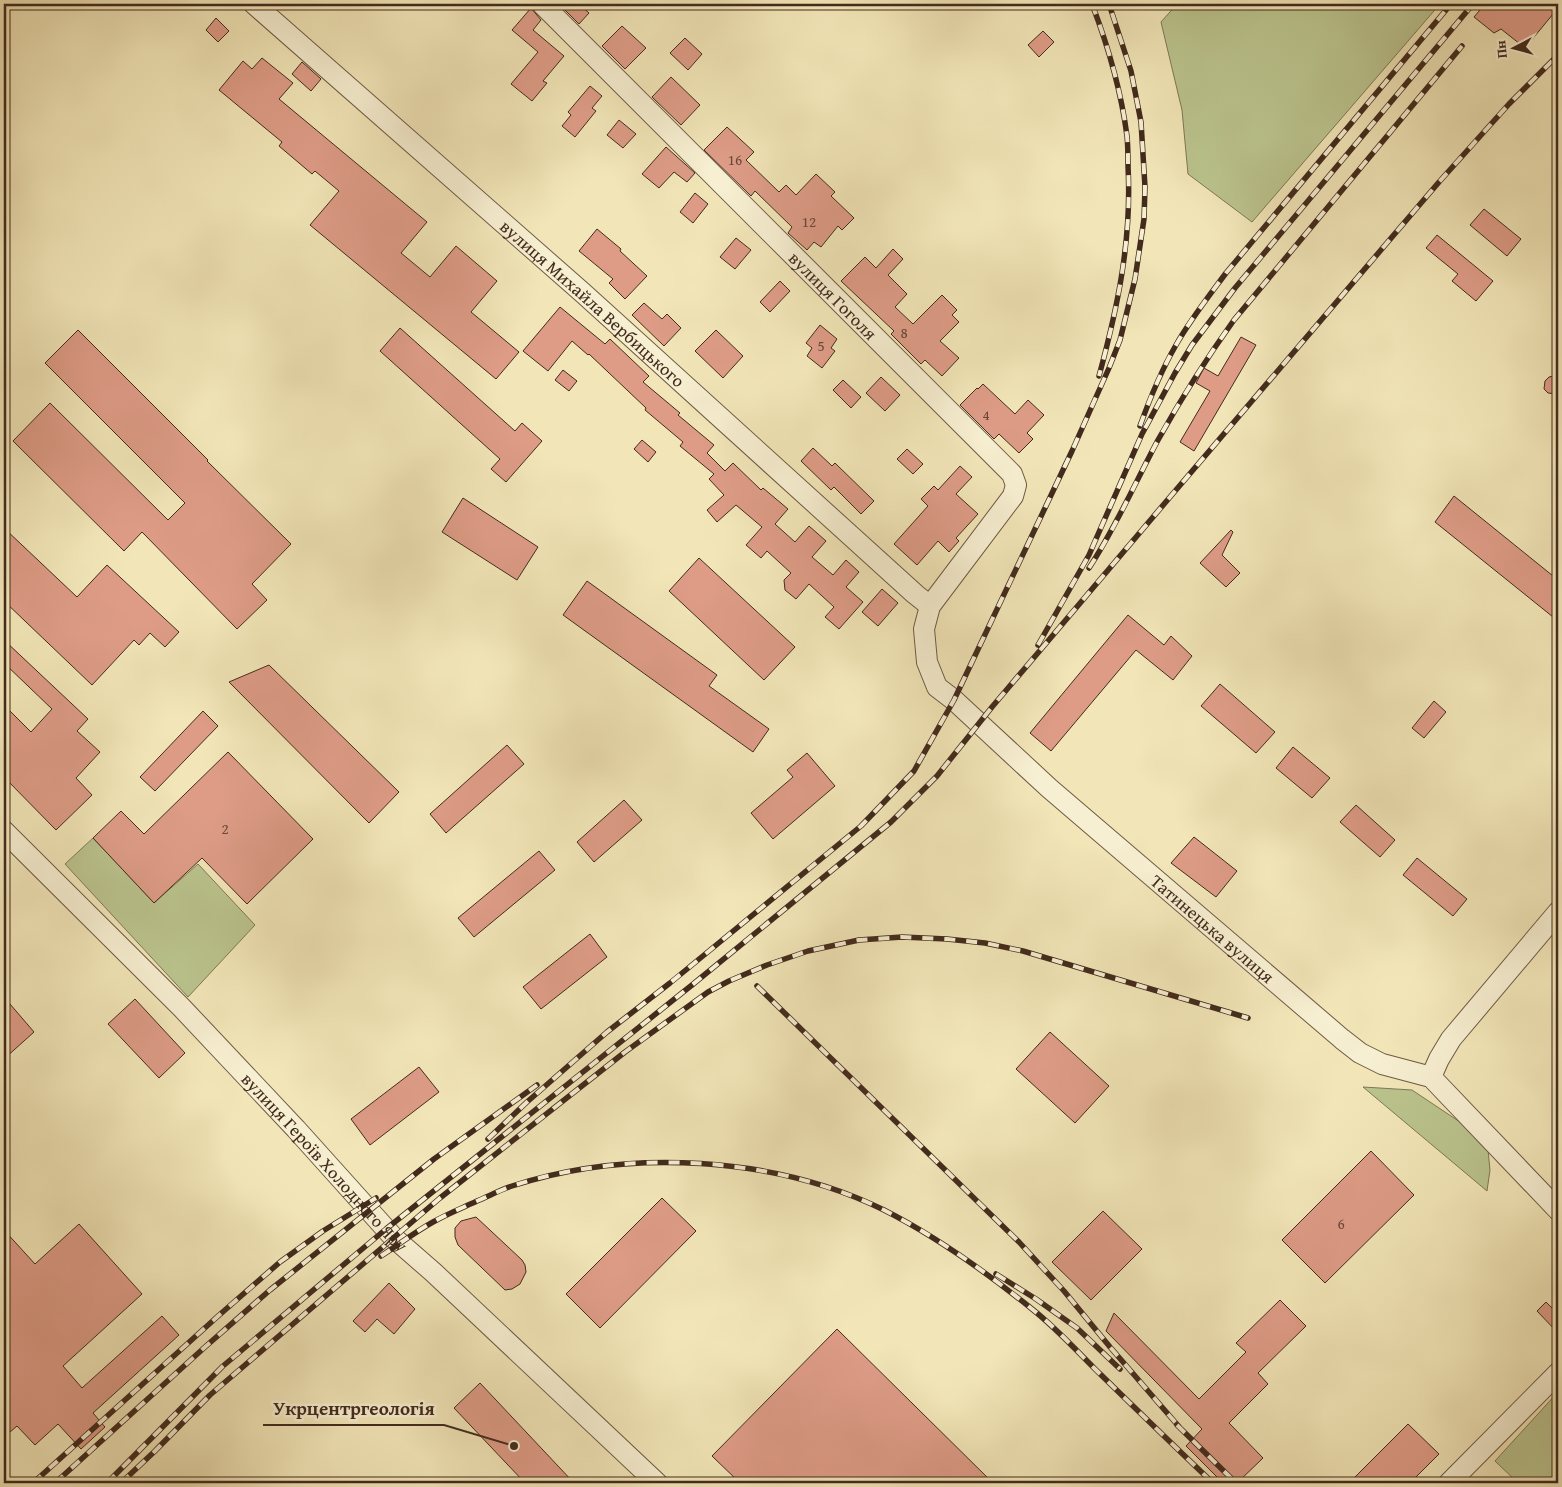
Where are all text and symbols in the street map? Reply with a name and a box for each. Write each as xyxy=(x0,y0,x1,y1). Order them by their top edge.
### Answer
north arrow xyxy=(1490,22,1540,72)
text: Пн xyxy=(1490,39,1512,59)
house number: 16 xyxy=(728,149,742,170)
house number: 12 xyxy=(802,211,816,232)
street label: вулиця Михайла Вербицького xyxy=(494,213,691,393)
street label: вулиця Гоголя xyxy=(783,245,884,346)
house number: 8 xyxy=(900,322,908,343)
house number: 5 xyxy=(817,335,825,356)
house number: 4 xyxy=(982,404,990,425)
house number: 2 xyxy=(221,818,229,839)
street label: Татинецька вулиця xyxy=(1145,867,1281,989)
street label: вулиця Героїв Холодного Яру xyxy=(235,1066,414,1258)
house number: 6 xyxy=(1337,1213,1345,1234)
callout: Укрцентргеологія xyxy=(263,1391,444,1425)
text: Укрцентргеологія xyxy=(273,1394,435,1422)

